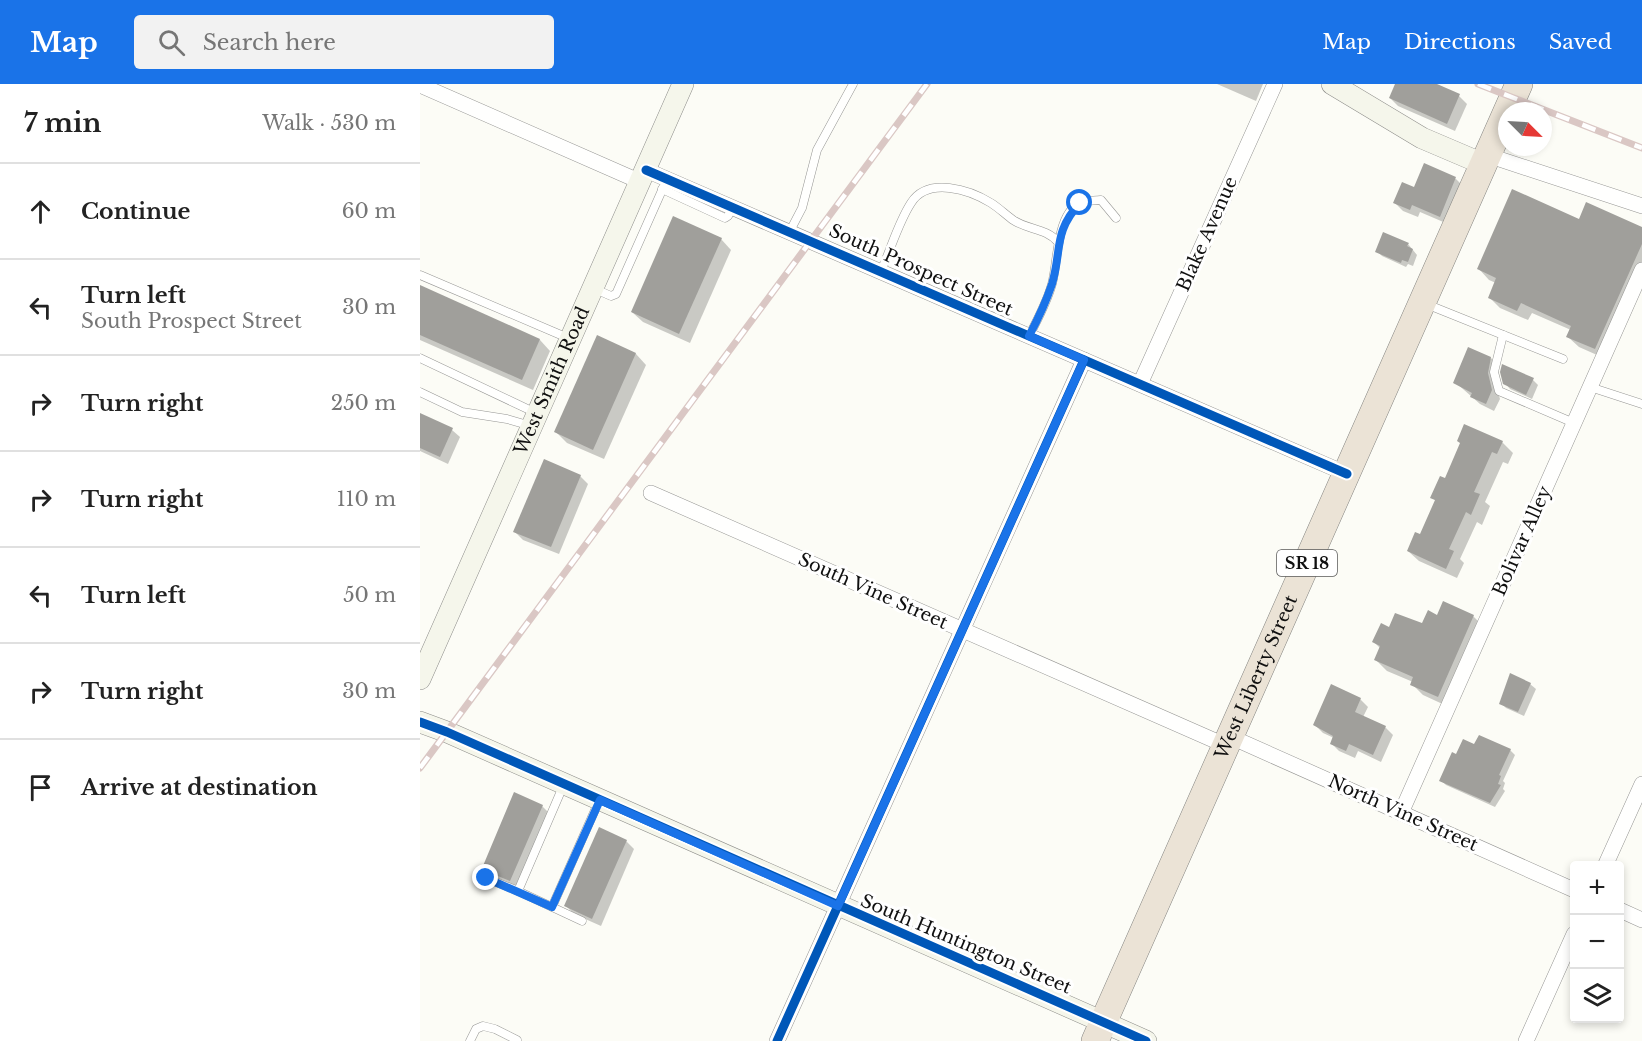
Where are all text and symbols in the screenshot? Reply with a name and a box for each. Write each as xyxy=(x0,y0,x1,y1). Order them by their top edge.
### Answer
search box xyxy=(134,15,554,69)
text: Map xyxy=(30,25,98,60)
icon: search xyxy=(155,26,188,59)
text: Search here xyxy=(203,29,336,56)
text: Map xyxy=(1322,29,1371,55)
text: Directions xyxy=(1404,29,1516,55)
text: Saved xyxy=(1549,29,1612,55)
north arrow xyxy=(1498,102,1552,156)
text: 7 min xyxy=(24,107,101,139)
text: Walk · 530 m xyxy=(262,111,396,135)
street label: Blake Avenue xyxy=(1172,173,1242,295)
route start xyxy=(1066,189,1092,215)
icon: ahead xyxy=(24,195,57,228)
text: Continue xyxy=(81,198,190,225)
text: 60 m xyxy=(342,199,396,223)
street label: South Prospect Street xyxy=(826,220,1016,321)
text: Turn left xyxy=(81,282,186,309)
icon: left xyxy=(24,291,57,324)
text: 30 m xyxy=(342,295,396,319)
street label: West Smith Road xyxy=(509,303,594,459)
text: South Prospect Street xyxy=(81,309,302,333)
icon: right xyxy=(24,387,57,420)
text: Turn right xyxy=(81,390,203,417)
text: 250 m xyxy=(331,391,396,415)
street label: Bolivar Alley xyxy=(1488,482,1556,599)
icon: right xyxy=(24,483,57,516)
text: Turn right xyxy=(81,486,203,513)
text: 110 m xyxy=(337,487,396,511)
street label: South Vine Street xyxy=(795,548,951,634)
road number: SR 18 xyxy=(1277,550,1337,576)
icon: left xyxy=(24,579,57,612)
text: Turn left xyxy=(81,582,186,609)
text: 50 m xyxy=(343,583,396,607)
street label: West Liberty Street xyxy=(1210,591,1302,764)
icon: right xyxy=(24,675,57,708)
text: Turn right xyxy=(81,678,203,705)
text: 30 m xyxy=(342,679,396,703)
street label: North Vine Street xyxy=(1325,770,1482,856)
icon: arrive xyxy=(24,771,57,804)
text: Arrive at destination xyxy=(81,774,318,801)
map controls xyxy=(1570,861,1624,1023)
button: + xyxy=(1570,861,1624,915)
route end xyxy=(472,864,498,890)
street label: South Huntington Street xyxy=(857,890,1075,999)
button: − xyxy=(1570,915,1624,969)
button: layers xyxy=(1570,969,1624,1023)

